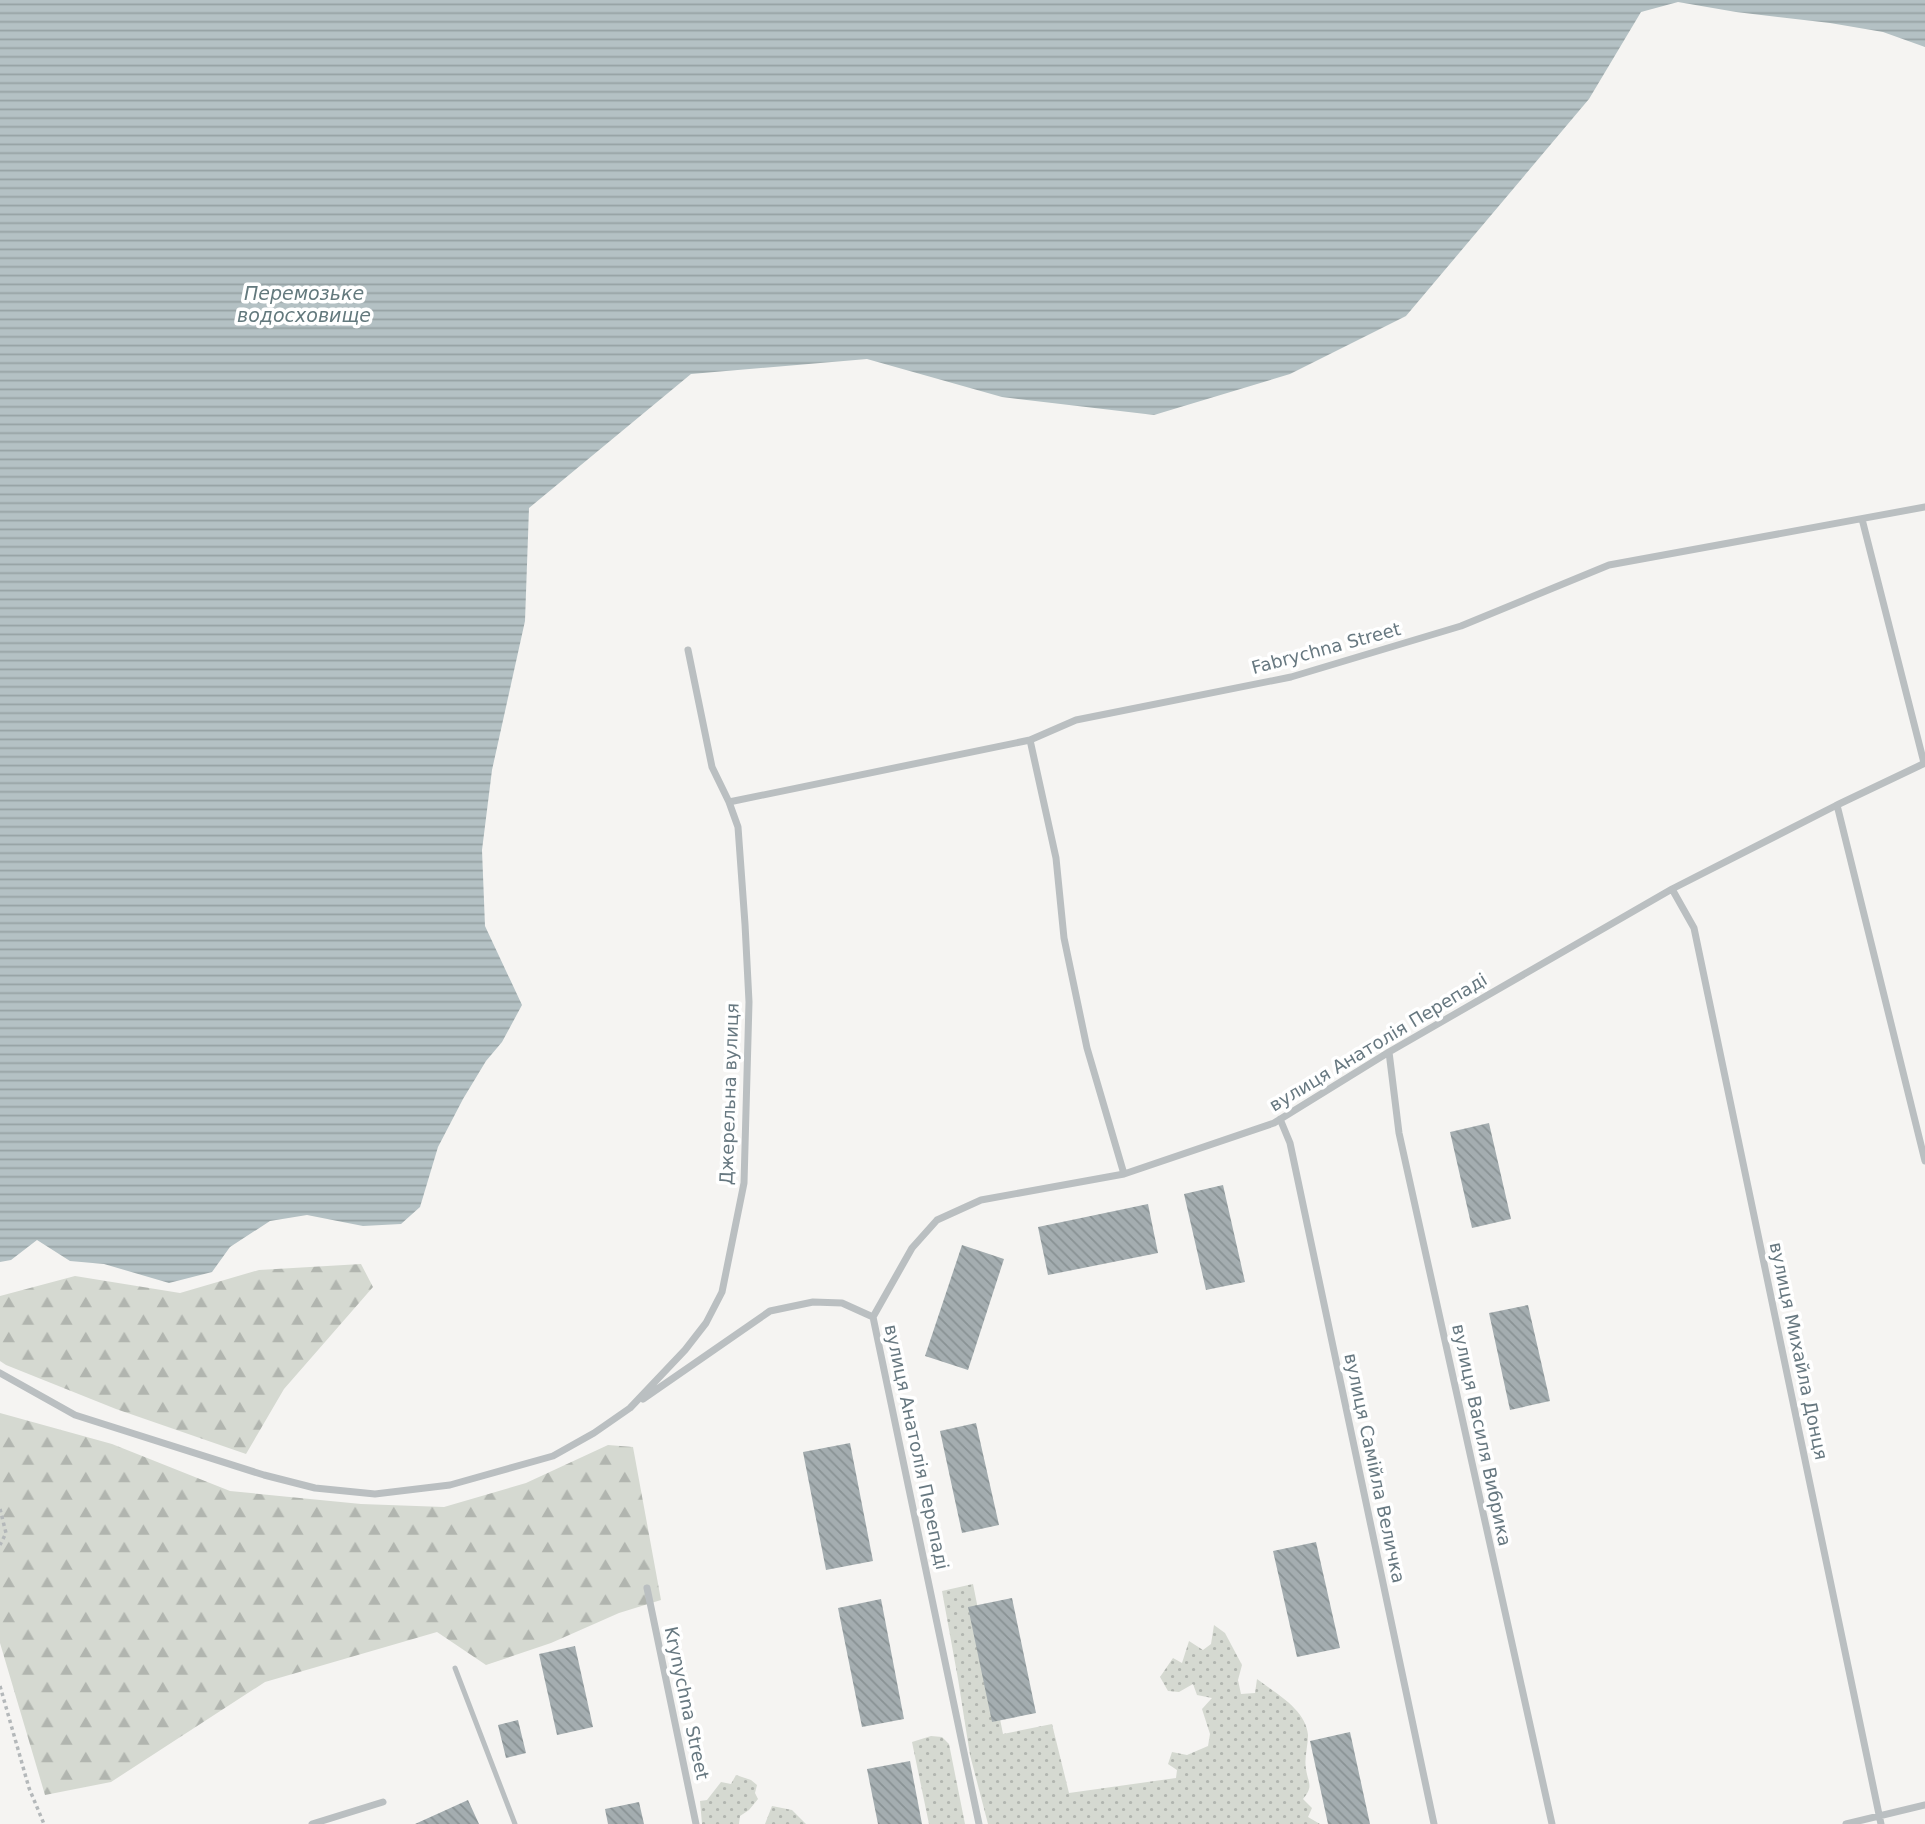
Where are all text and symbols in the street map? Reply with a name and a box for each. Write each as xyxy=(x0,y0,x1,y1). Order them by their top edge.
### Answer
water label: Перемозьке водосховище xyxy=(237,282,371,326)
street label: Fabrychna Street xyxy=(1249,618,1403,678)
street label: вулиця Анатолія Перепаді xyxy=(1265,969,1491,1115)
street label: Джерельна вулиця xyxy=(715,1003,743,1185)
street label: вулиця Михайла Донця xyxy=(1766,1240,1832,1462)
street label: вулиця Анатолія Перепаді xyxy=(881,1322,953,1572)
street label: вулиця Василя Вибрика xyxy=(1448,1322,1516,1548)
street label: вулиця Самійла Величка xyxy=(1340,1351,1410,1585)
street label: Krynychna Street xyxy=(661,1624,713,1782)

